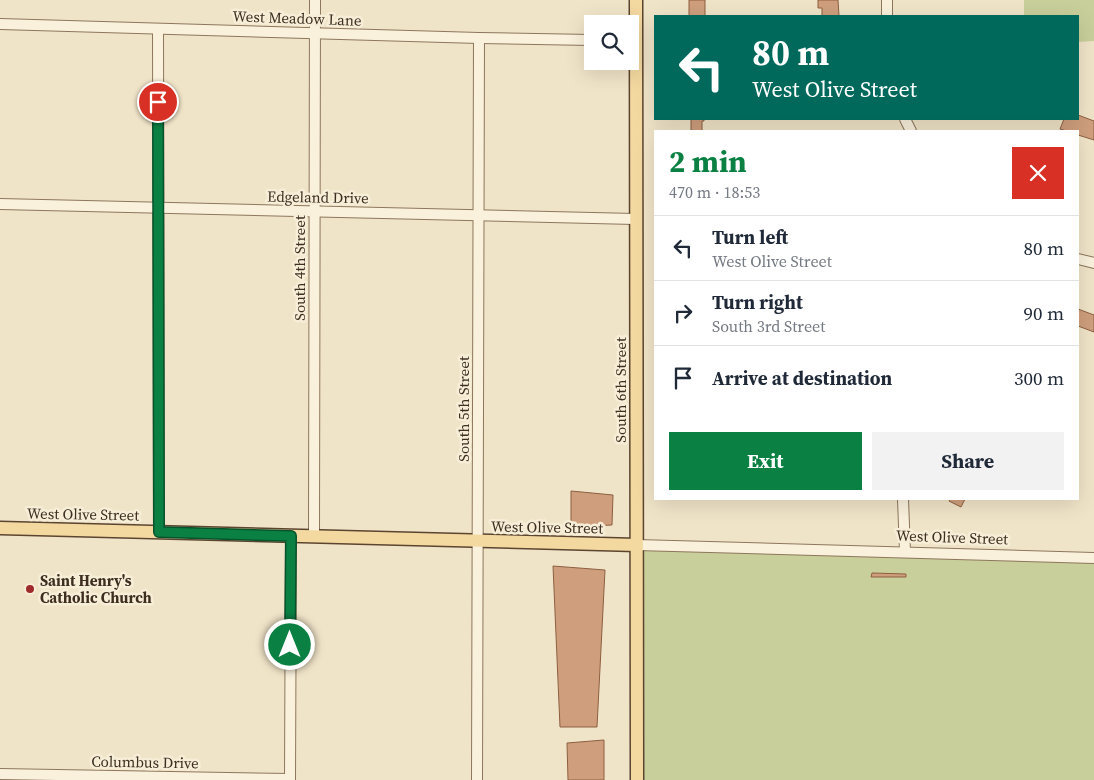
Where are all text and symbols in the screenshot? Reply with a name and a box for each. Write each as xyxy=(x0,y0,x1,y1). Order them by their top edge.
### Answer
street label: West Meadow Lane xyxy=(232,5,362,31)
map controls xyxy=(584,15,639,70)
button: search xyxy=(584,15,639,70)
text: 80 m xyxy=(752,29,829,77)
icon: left xyxy=(669,35,734,100)
text: West Olive Street xyxy=(752,74,917,104)
pin xyxy=(137,81,179,123)
icon: arrive xyxy=(144,88,172,116)
text: 2 min xyxy=(669,141,747,182)
button: close xyxy=(1012,147,1064,199)
text: 470 m · 18:53 xyxy=(669,181,760,203)
street label: Edgeland Drive xyxy=(267,186,369,208)
street label: South 4th Street xyxy=(289,215,310,321)
text: Turn left xyxy=(712,224,788,250)
icon: left xyxy=(669,234,697,262)
text: 80 m xyxy=(1023,235,1064,261)
text: West Olive Street xyxy=(712,250,832,272)
text: Turn right xyxy=(712,289,803,315)
icon: right xyxy=(669,299,697,327)
text: 90 m xyxy=(1023,300,1064,326)
text: South 3rd Street xyxy=(712,315,825,337)
street label: South 6th Street xyxy=(610,337,631,443)
street label: South 5th Street xyxy=(453,356,474,462)
icon: arrive xyxy=(669,364,697,392)
text: Arrive at destination xyxy=(712,365,892,391)
text: 300 m xyxy=(1014,365,1064,391)
button: Exit xyxy=(669,432,862,490)
button: Share xyxy=(872,432,1064,490)
street label: West Olive Street xyxy=(27,503,139,525)
street label: West Olive Street xyxy=(491,516,603,538)
street label: West Olive Street xyxy=(895,525,1009,549)
place label: Saint Henry's Catholic Church xyxy=(40,570,152,608)
marker: Saint Henry's Catholic Church xyxy=(24,583,36,595)
position arrow xyxy=(263,618,315,670)
street label: Columbus Drive xyxy=(91,751,199,773)

